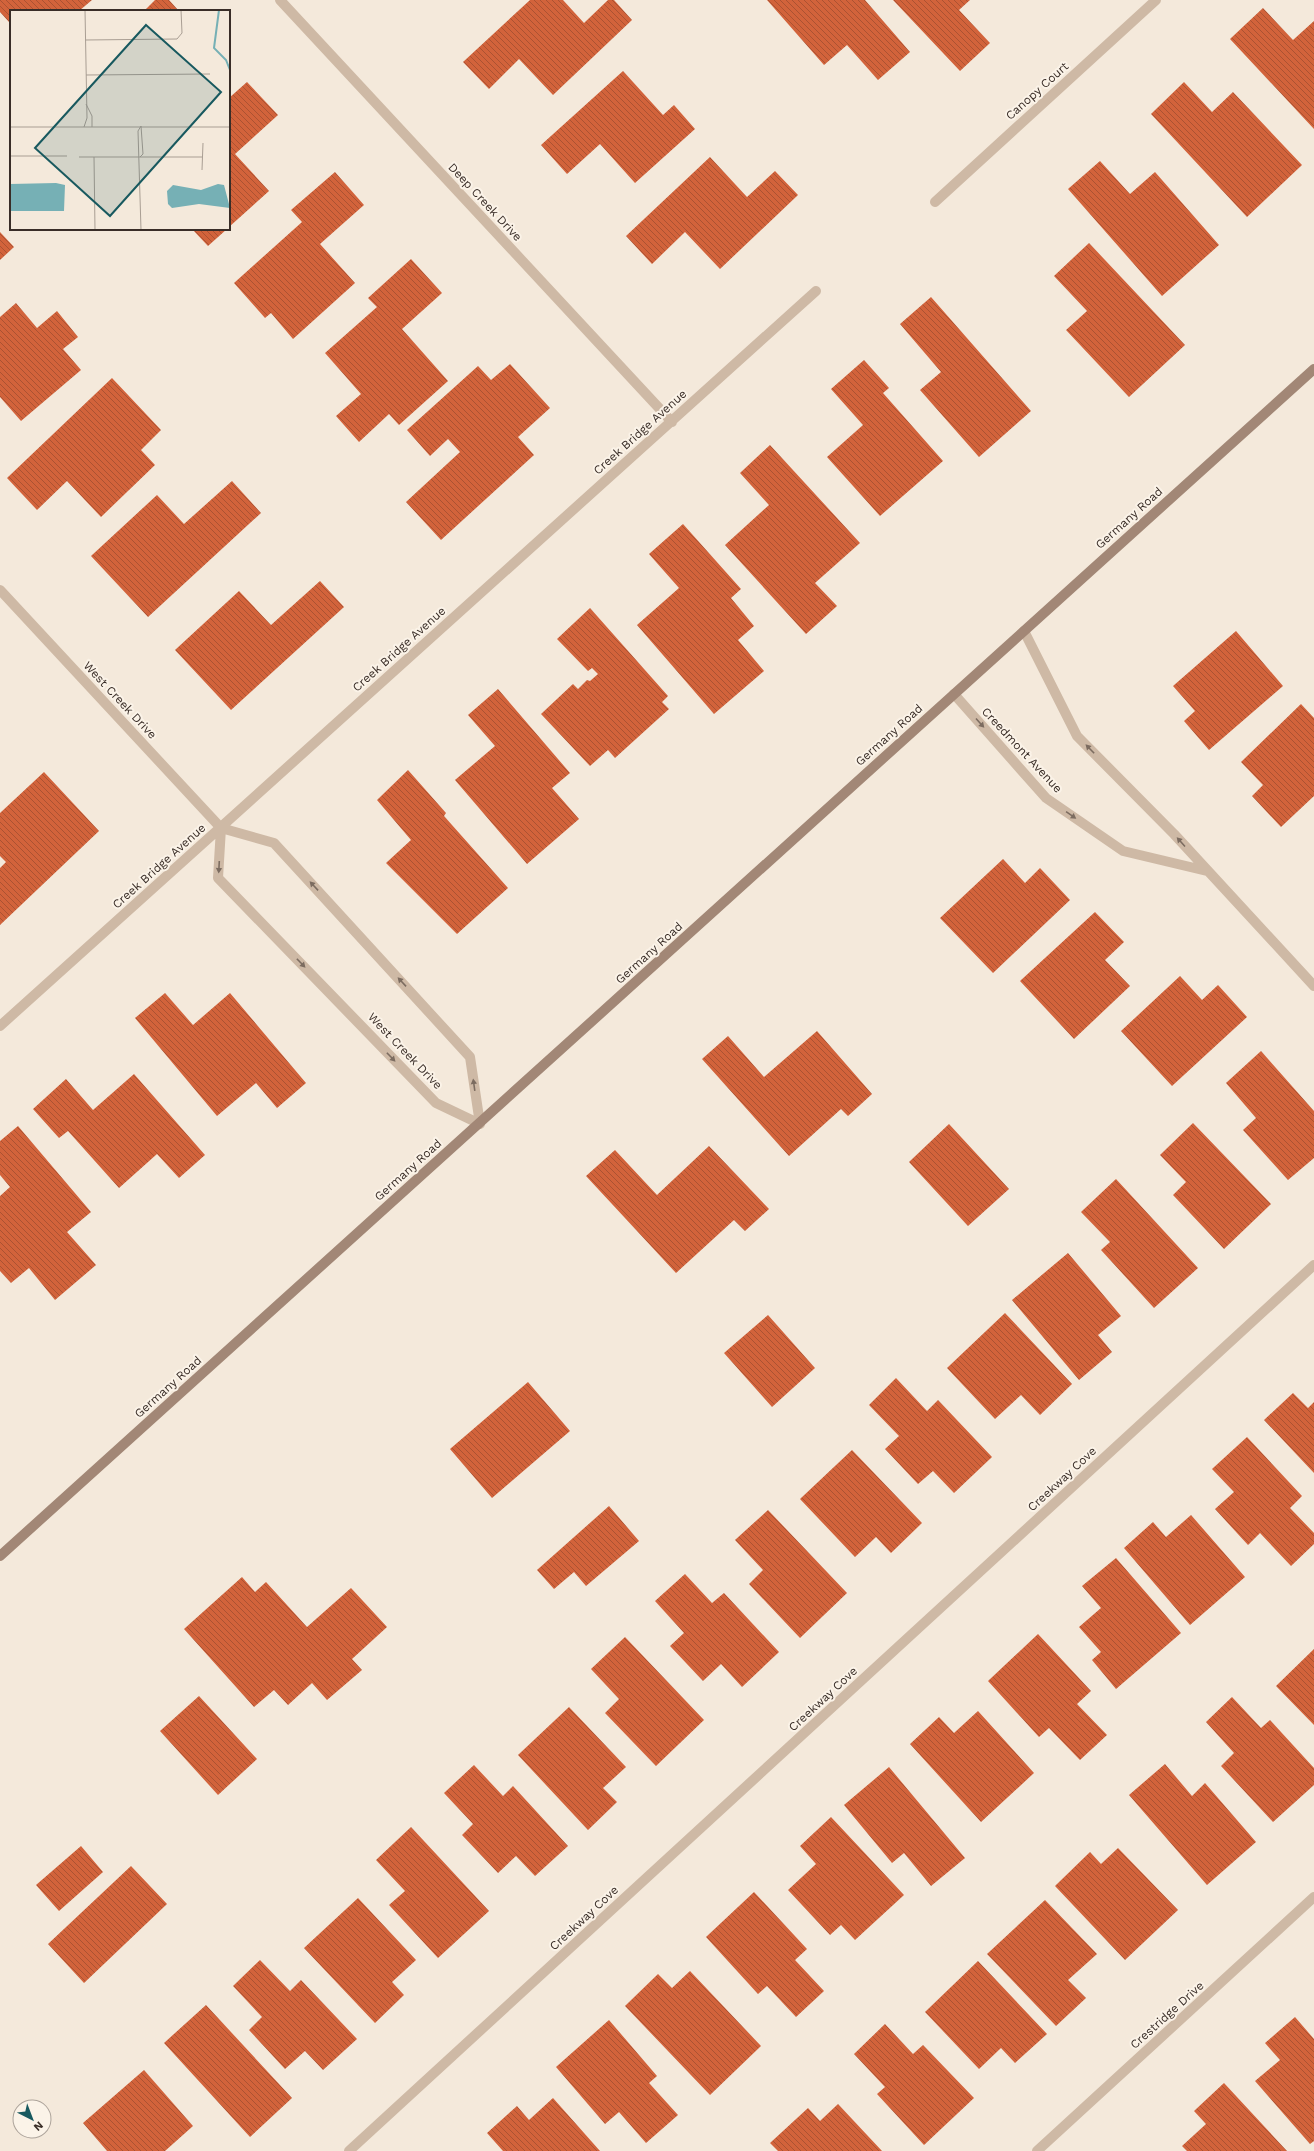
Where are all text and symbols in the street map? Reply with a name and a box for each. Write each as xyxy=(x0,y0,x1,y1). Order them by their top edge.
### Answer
inset map xyxy=(10,10,230,230)
street label: Canopy Court xyxy=(1003,59,1071,123)
street label: Deep Creek Drive xyxy=(445,160,525,244)
street label: Creek Bridge Avenue xyxy=(591,387,689,477)
street label: Germany Road xyxy=(1093,484,1165,552)
street label: Creek Bridge Avenue xyxy=(350,604,448,694)
street label: West Creek Drive xyxy=(81,658,160,742)
street label: Germany Road xyxy=(853,701,925,769)
street label: Creedmont Avenue xyxy=(979,704,1065,796)
one-way arrow xyxy=(975,718,984,729)
one-way arrow xyxy=(1085,744,1095,754)
one-way arrow xyxy=(1066,811,1076,819)
street label: Creek Bridge Avenue xyxy=(110,821,208,911)
one-way arrow xyxy=(1176,837,1186,847)
one-way arrow xyxy=(215,861,222,873)
one-way arrow xyxy=(309,881,319,891)
street label: Germany Road xyxy=(613,919,685,987)
one-way arrow xyxy=(296,958,306,968)
one-way arrow xyxy=(397,977,406,987)
street label: West Creek Drive xyxy=(365,1010,445,1092)
one-way arrow xyxy=(387,1052,396,1062)
one-way arrow xyxy=(471,1079,477,1091)
street label: Germany Road xyxy=(372,1136,444,1204)
street label: Germany Road xyxy=(132,1353,204,1421)
street label: Creekway Cove xyxy=(1025,1444,1099,1514)
street label: Creekway Cove xyxy=(786,1664,860,1734)
street label: Creekway Cove xyxy=(547,1883,621,1953)
street label: Crestridge Drive xyxy=(1127,1978,1207,2052)
north arrow xyxy=(12,2099,52,2139)
text: N xyxy=(31,2119,46,2134)

